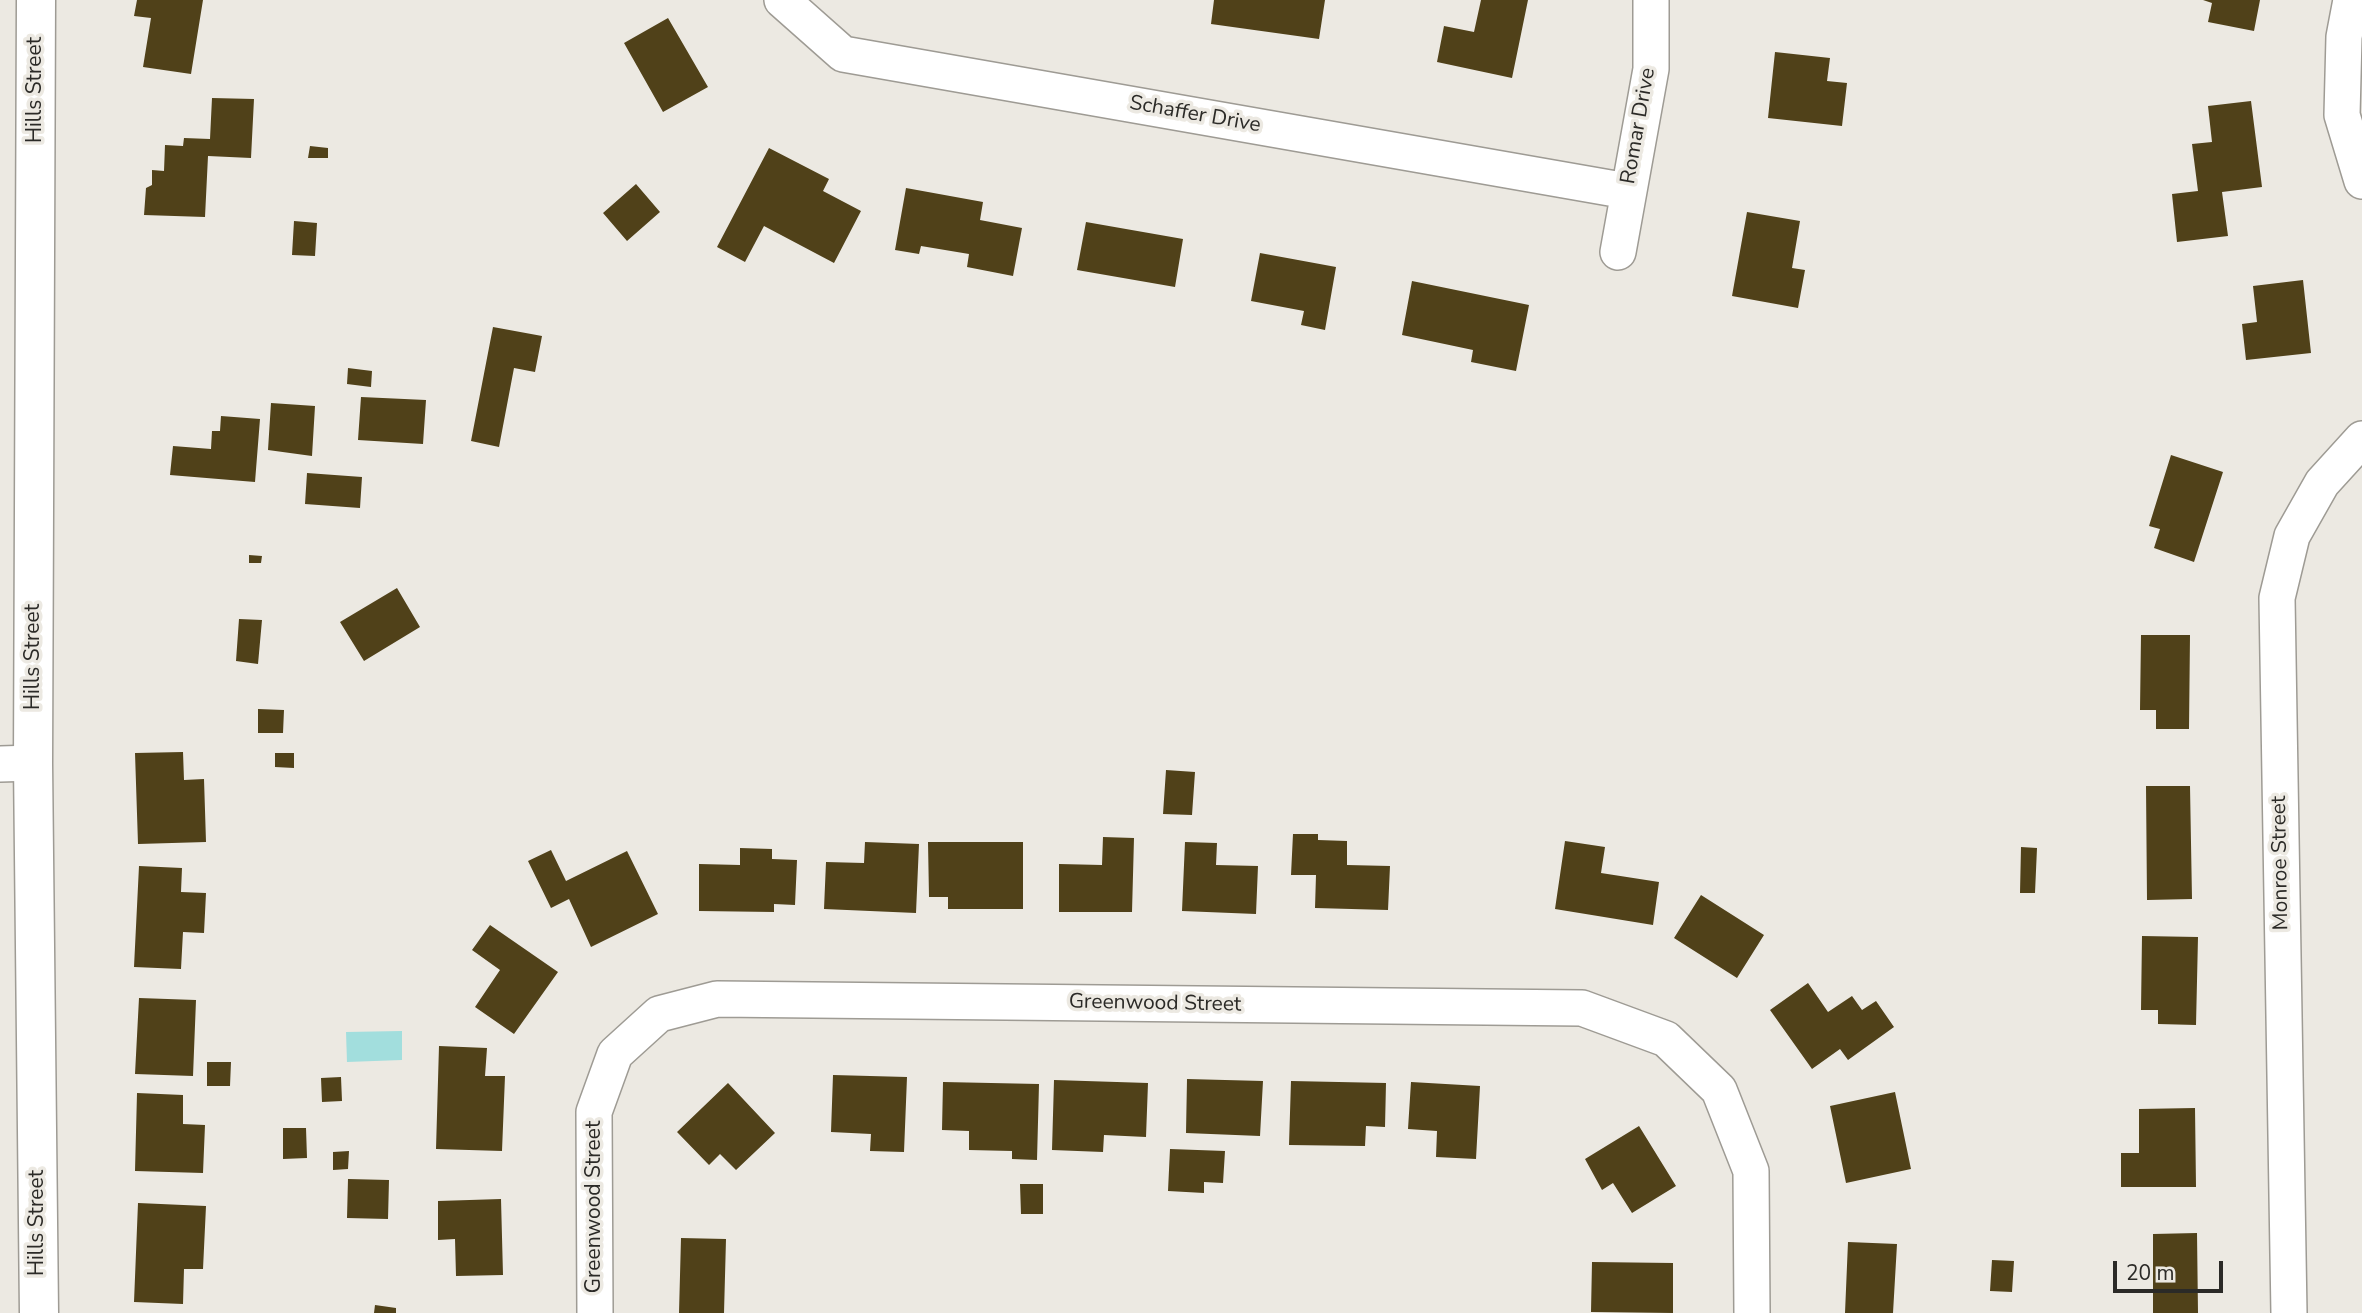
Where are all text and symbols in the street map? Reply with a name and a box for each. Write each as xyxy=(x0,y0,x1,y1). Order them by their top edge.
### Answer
street label: Hills Street xyxy=(23,37,49,143)
street label: Romar Drive xyxy=(1616,66,1662,186)
street label: Schaffer Drive xyxy=(1127,91,1263,139)
street label: Hills Street xyxy=(21,604,47,710)
street label: Monroe Street xyxy=(2267,796,2295,930)
street label: Greenwood Street xyxy=(1068,990,1242,1018)
street label: Greenwood Street xyxy=(582,1121,608,1293)
street label: Hills Street xyxy=(25,1170,51,1276)
scale bar xyxy=(2117,1246,2227,1290)
text: 20 m xyxy=(2126,1259,2175,1287)

